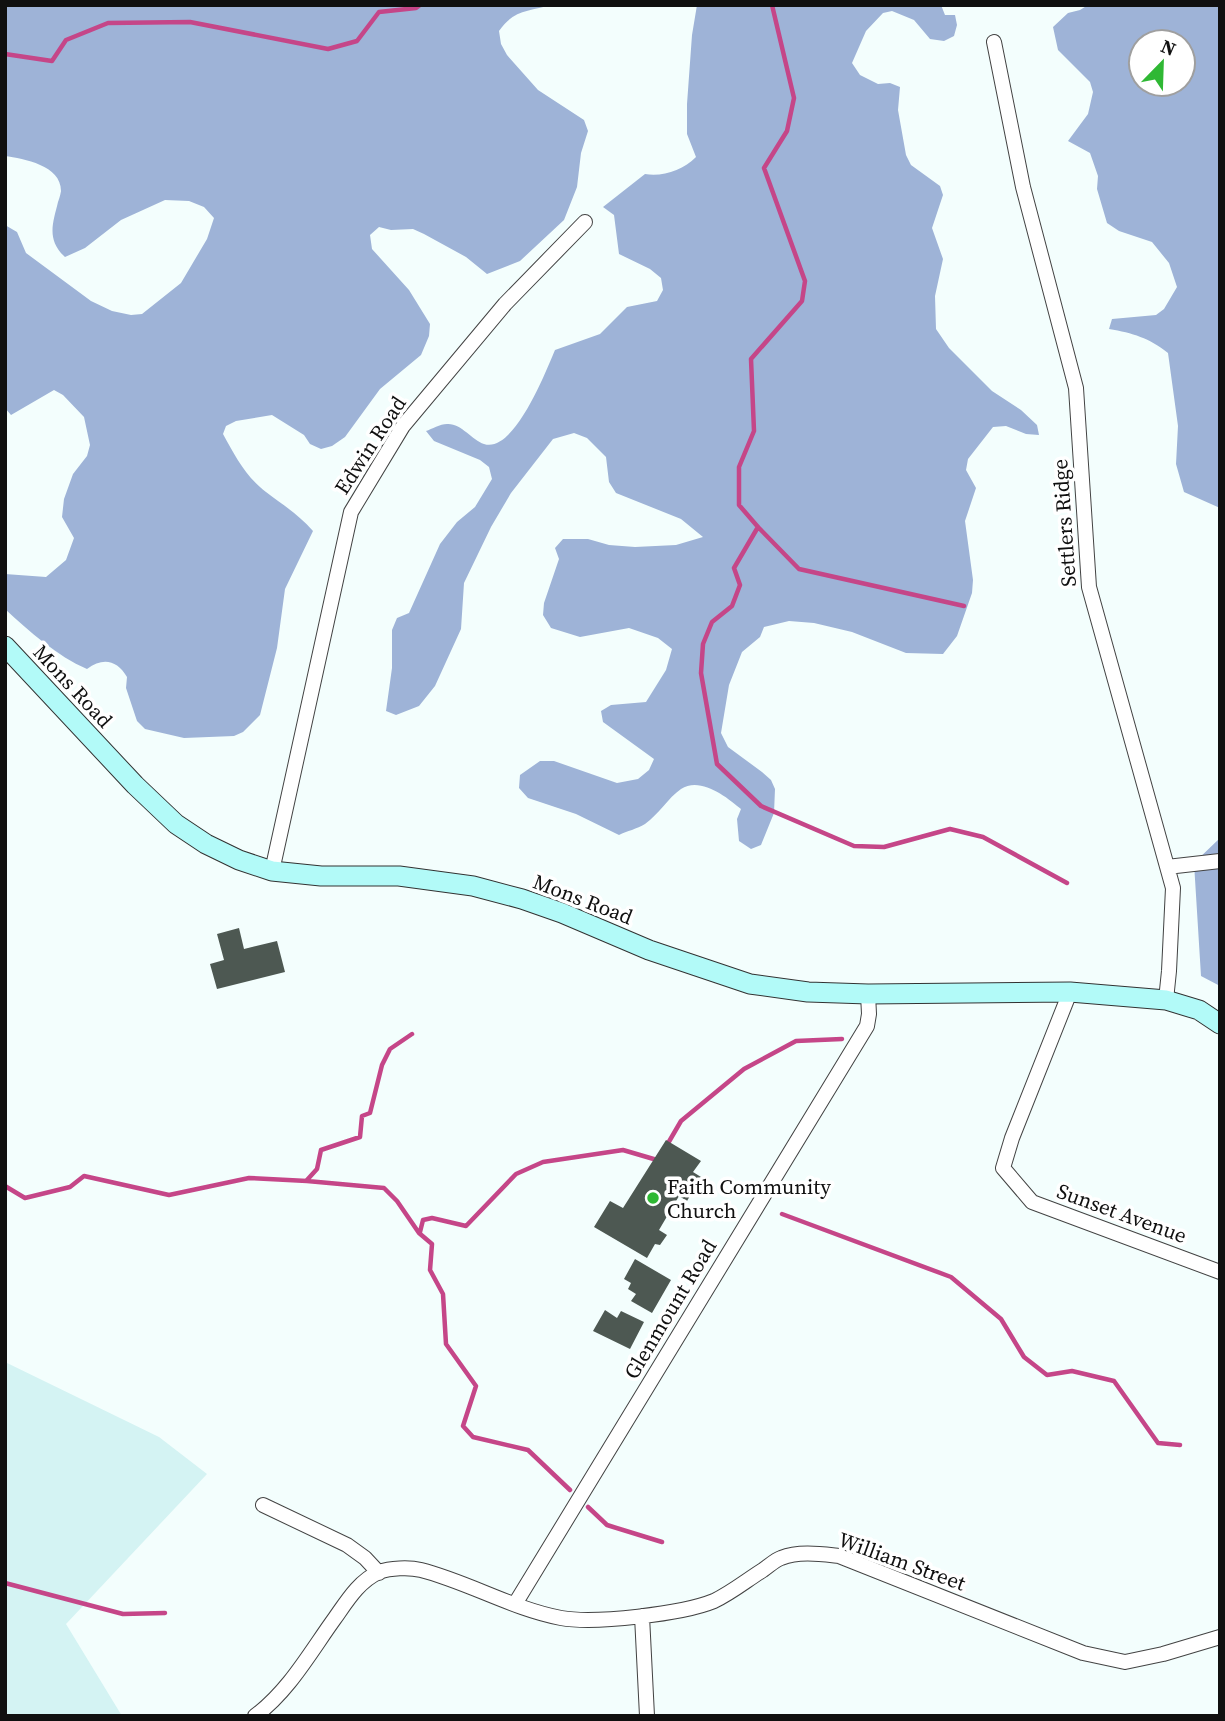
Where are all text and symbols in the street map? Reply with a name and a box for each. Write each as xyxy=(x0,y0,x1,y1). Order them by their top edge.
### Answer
north arrow xyxy=(1127,28,1197,98)
text: N xyxy=(1157,33,1180,62)
street label: Edwin Road xyxy=(327,390,413,500)
street label: Settlers Ridge xyxy=(1045,458,1083,588)
street label: Mons Road xyxy=(27,638,119,734)
street label: Mons Road xyxy=(529,867,637,931)
place label: Faith Community Church xyxy=(667,1172,831,1225)
street label: Sunset Avenue xyxy=(1053,1176,1191,1250)
marker: Faith Community Church xyxy=(645,1190,661,1206)
street label: Glenmount Road xyxy=(617,1234,723,1384)
street label: William Street xyxy=(834,1525,970,1598)

